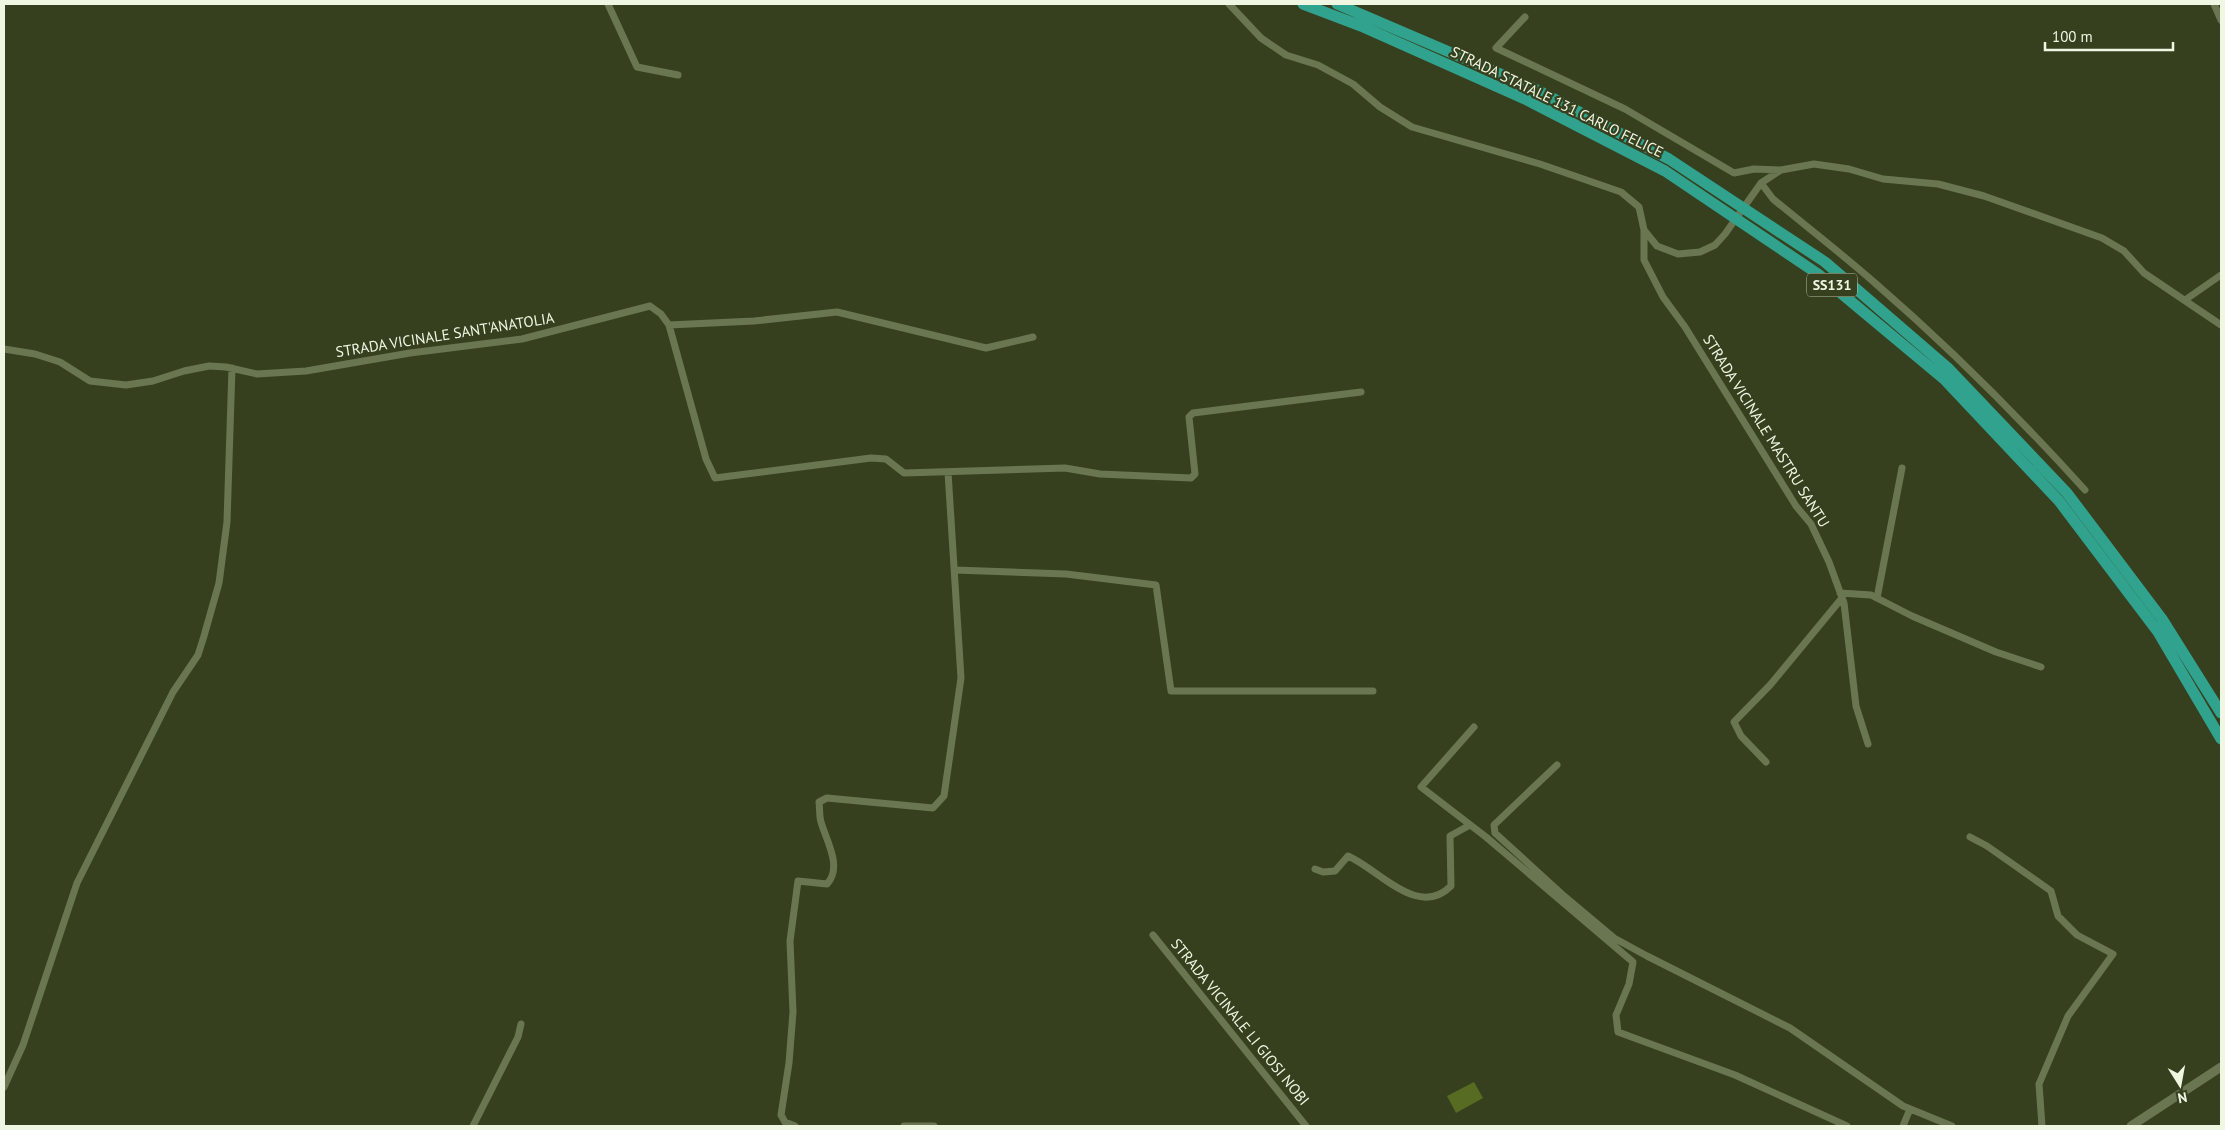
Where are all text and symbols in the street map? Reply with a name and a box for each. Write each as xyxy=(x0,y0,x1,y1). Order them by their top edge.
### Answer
scale bar xyxy=(2045,20,2172,52)
text: 100 m xyxy=(2052,27,2093,46)
street label: STRADA STATALE 131 CARLO FELICE xyxy=(1448,42,1667,161)
road number: SS131 xyxy=(1807,274,1857,296)
street label: STRADA VICINALE SANT'ANATOLIA xyxy=(334,308,556,361)
street label: STRADA VICINALE MASTRU SANTU xyxy=(1699,331,1834,531)
street label: STRADA VICINALE LI GIOSI NOBI xyxy=(1167,935,1314,1109)
north arrow xyxy=(2155,1060,2205,1110)
text: N xyxy=(2176,1088,2189,1107)

